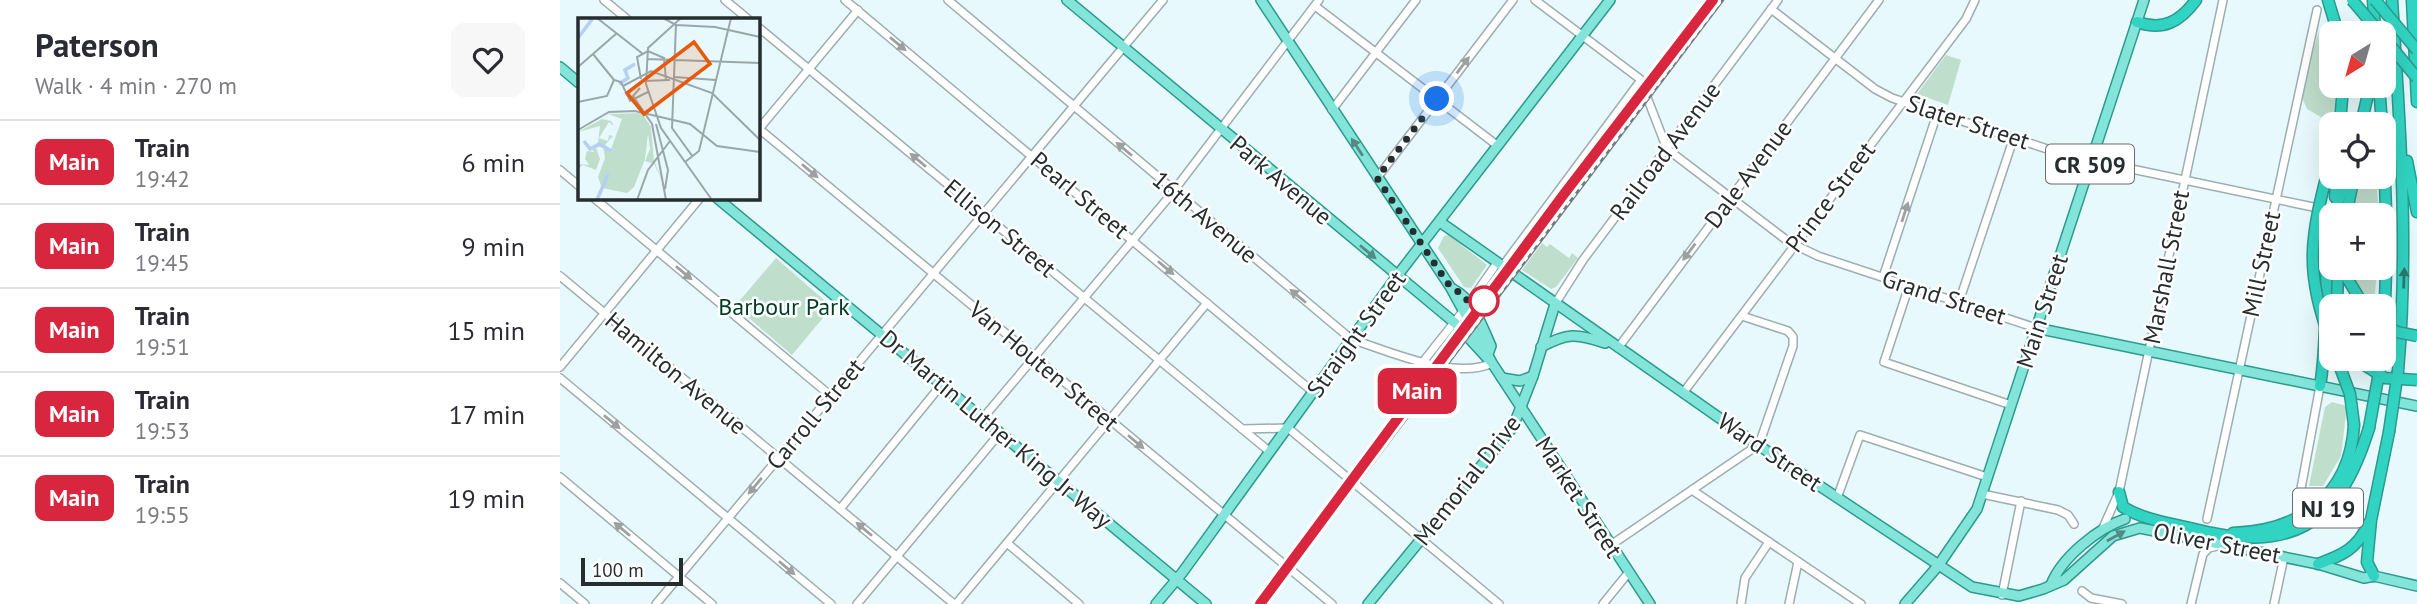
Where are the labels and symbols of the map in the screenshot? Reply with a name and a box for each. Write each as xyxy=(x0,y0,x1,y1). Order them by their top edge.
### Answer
inset map xyxy=(578,18,760,200)
north arrow xyxy=(2319,21,2396,98)
one-way arrow xyxy=(888,36,906,51)
one-way arrow xyxy=(1455,56,1469,74)
street label: Railroad Avenue xyxy=(1603,75,1727,227)
your location xyxy=(1419,81,1454,116)
street label: Slater Street xyxy=(1903,88,2033,156)
street label: Dale Avenue xyxy=(1697,114,1799,234)
street label: Park Avenue xyxy=(1224,128,1338,232)
street label: Prince Street xyxy=(1778,136,1882,258)
one-way arrow xyxy=(1350,137,1363,157)
one-way arrow xyxy=(1115,142,1132,157)
road number: CR 509 xyxy=(2046,144,2134,183)
street label: Pearl Street xyxy=(1024,145,1136,245)
one-way arrow xyxy=(909,153,926,168)
one-way arrow xyxy=(802,163,819,178)
street label: 16th Avenue xyxy=(1146,164,1264,270)
street label: Ellison Street xyxy=(938,172,1062,284)
street label: Marshall Street xyxy=(2136,188,2196,346)
one-way arrow xyxy=(1900,202,1911,223)
street label: Mill Street xyxy=(2235,208,2287,320)
one-way arrow xyxy=(1683,243,1697,261)
one-way arrow xyxy=(1359,244,1376,259)
street label: Main Street xyxy=(2009,250,2075,372)
one-way arrow xyxy=(1158,260,1175,275)
street label: Grand Street xyxy=(1878,262,2010,332)
one-way arrow xyxy=(675,265,692,280)
street label: Straight Street xyxy=(1300,265,1412,403)
one-way arrow xyxy=(2399,267,2410,289)
unlabelled marker xyxy=(1469,286,1499,316)
one-way arrow xyxy=(1289,288,1307,303)
park label: Barbour Park xyxy=(718,291,850,322)
street label: Van Houten Street xyxy=(962,293,1125,438)
street label: Hamilton Avenue xyxy=(599,305,753,441)
street label: Dr Martin Luther King Jr Way xyxy=(874,323,1118,535)
street label: Carroll Street xyxy=(759,352,871,476)
line badge: Main xyxy=(1368,368,1466,414)
street label: Ward Street xyxy=(1712,406,1828,498)
street label: Memorial Drive xyxy=(1406,409,1528,551)
one-way arrow xyxy=(604,414,621,429)
street label: Market Street xyxy=(1528,431,1630,563)
one-way arrow xyxy=(1127,434,1144,449)
one-way arrow xyxy=(748,477,763,494)
road number: NJ 19 xyxy=(2293,488,2363,528)
street label: Oliver Street xyxy=(2151,515,2283,571)
one-way arrow xyxy=(855,521,873,537)
one-way arrow xyxy=(614,522,631,537)
one-way arrow xyxy=(2106,530,2125,542)
scale bar xyxy=(581,555,682,587)
one-way arrow xyxy=(778,560,796,575)

